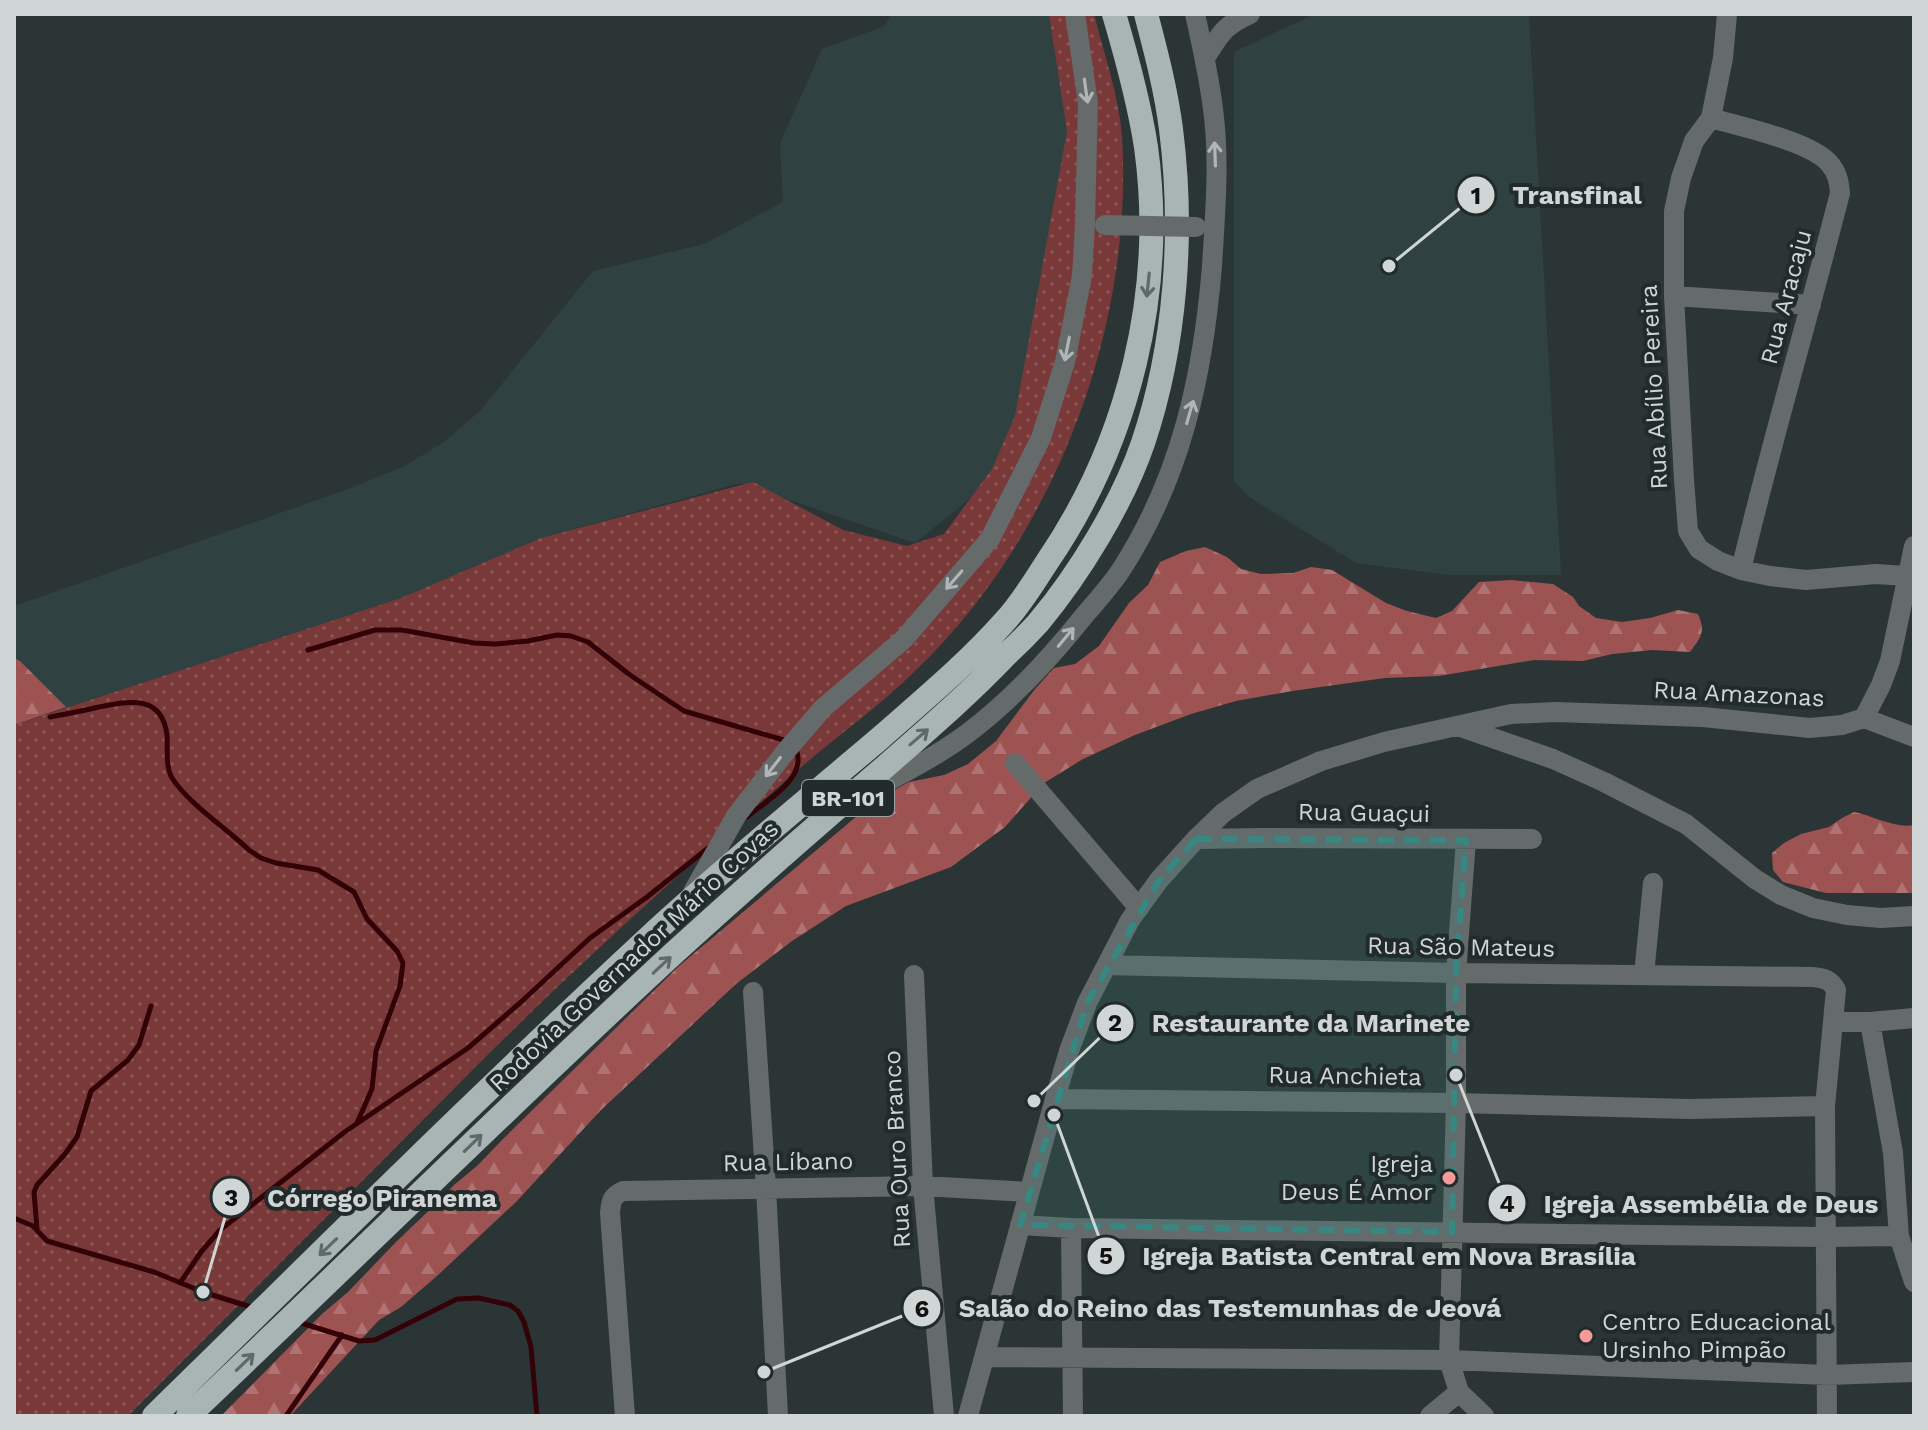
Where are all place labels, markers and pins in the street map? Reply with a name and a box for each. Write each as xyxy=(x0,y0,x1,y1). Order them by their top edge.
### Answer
callout: Transfinal xyxy=(1456,170,1657,220)
callout: Restaurante da Marinete xyxy=(1095,998,1486,1048)
place label: Igreja Deus É Amor xyxy=(1281,1150,1433,1206)
marker: Igreja Deus É Amor xyxy=(1440,1169,1458,1187)
callout: Córrego Piranema xyxy=(211,1172,512,1222)
callout: Igreja Assembélia de Deus xyxy=(1487,1178,1895,1228)
callout: Igreja Batista Central em Nova Brasília xyxy=(1086,1231,1653,1281)
callout: Salão do Reino das Testemunhas de Jeová xyxy=(902,1283,1517,1333)
place label: Centro Educacional Ursinho Pimpão xyxy=(1602,1308,1831,1364)
marker: Centro Educacional Ursinho Pimpão xyxy=(1577,1327,1595,1345)

